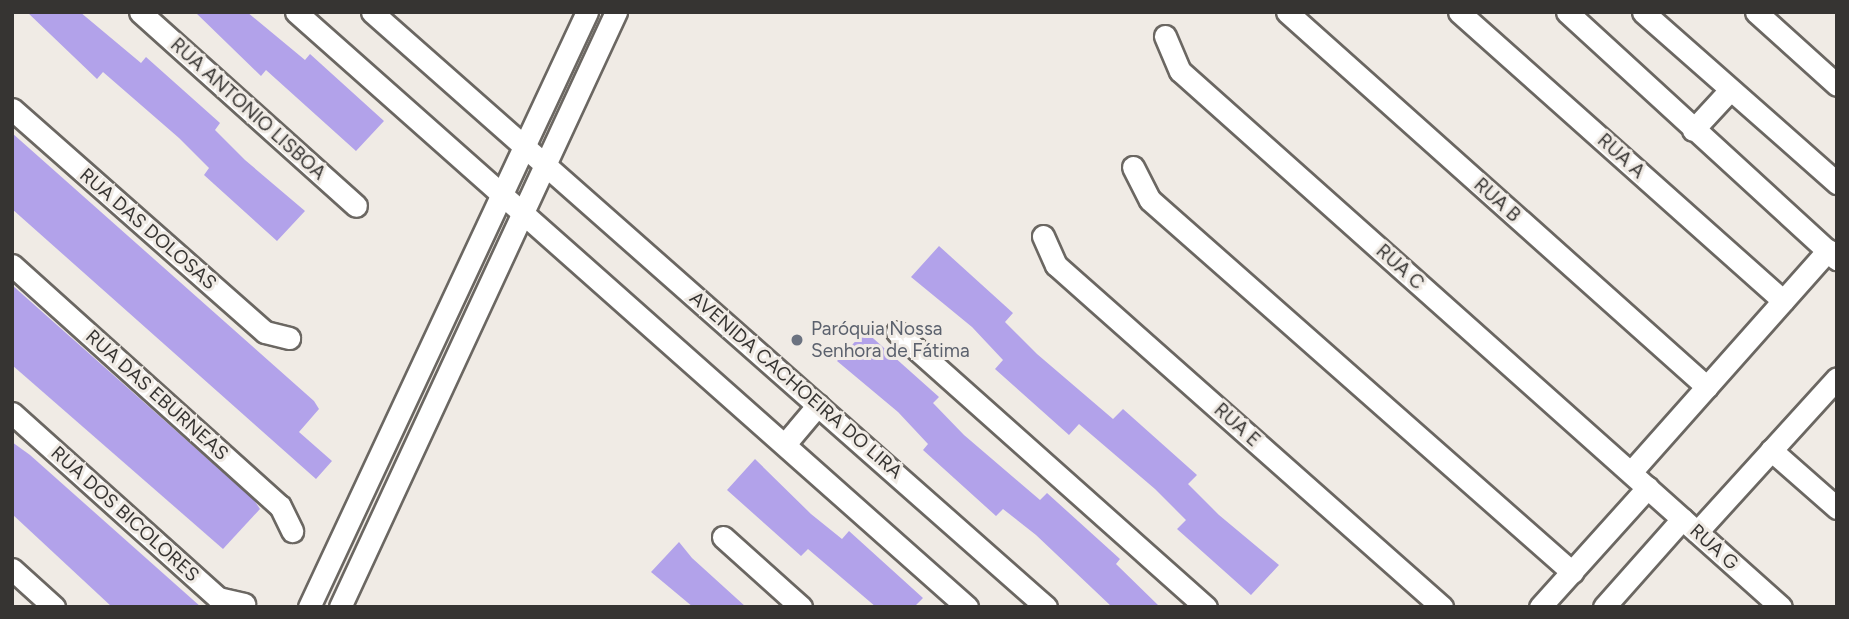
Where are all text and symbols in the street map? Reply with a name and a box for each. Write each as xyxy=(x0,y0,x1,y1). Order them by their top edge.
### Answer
street label: RUA ANTONIO LISBOA xyxy=(166,33,330,185)
street label: RUA A xyxy=(1593,129,1649,183)
street label: RUA DAS DOLOSAS xyxy=(75,163,221,295)
street label: RUA B xyxy=(1469,173,1525,227)
street label: RUA C xyxy=(1371,240,1429,294)
street label: AVENIDA CACHOEIRA DO LIRA xyxy=(685,287,907,483)
place label: Paróquia Nossa Senhora de Fátima xyxy=(811,318,970,362)
street label: RUA DAS EBURNEAS xyxy=(81,325,233,465)
marker: Paróquia Nossa Senhora de Fátima xyxy=(789,332,805,348)
street label: RUA E xyxy=(1209,398,1265,452)
street label: RUA DOS BICOLORES xyxy=(46,442,204,586)
street label: RUA G xyxy=(1685,519,1743,575)

